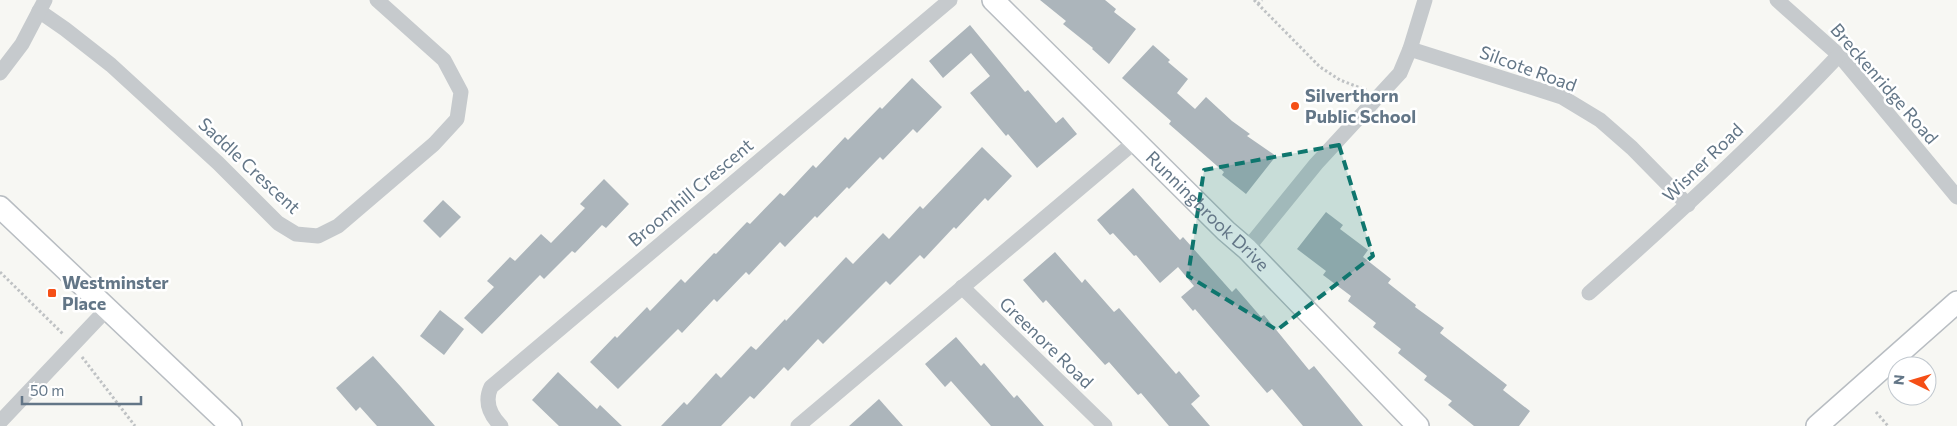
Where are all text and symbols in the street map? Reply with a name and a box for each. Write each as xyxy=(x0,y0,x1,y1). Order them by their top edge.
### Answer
street label: Breckenridge Road xyxy=(1826,18,1943,148)
street label: Silcote Road xyxy=(1477,40,1580,96)
place label: Silverthorn Public School xyxy=(1305,84,1416,127)
marker: Silverthorn Public School xyxy=(1289,100,1301,112)
street label: Saddle Crescent xyxy=(194,112,305,218)
street label: Wisner Road xyxy=(1657,118,1747,206)
street label: Broomhill Crescent xyxy=(623,134,757,251)
street label: Runningbrook Drive xyxy=(1142,146,1274,275)
place label: Westminster Place xyxy=(62,271,169,314)
marker: Westminster Place xyxy=(46,287,58,299)
street label: Greenore Road xyxy=(995,292,1098,393)
north arrow xyxy=(1887,356,1937,406)
scale bar xyxy=(22,374,141,406)
text: N xyxy=(1890,374,1907,386)
text: 50 m xyxy=(30,381,64,399)

